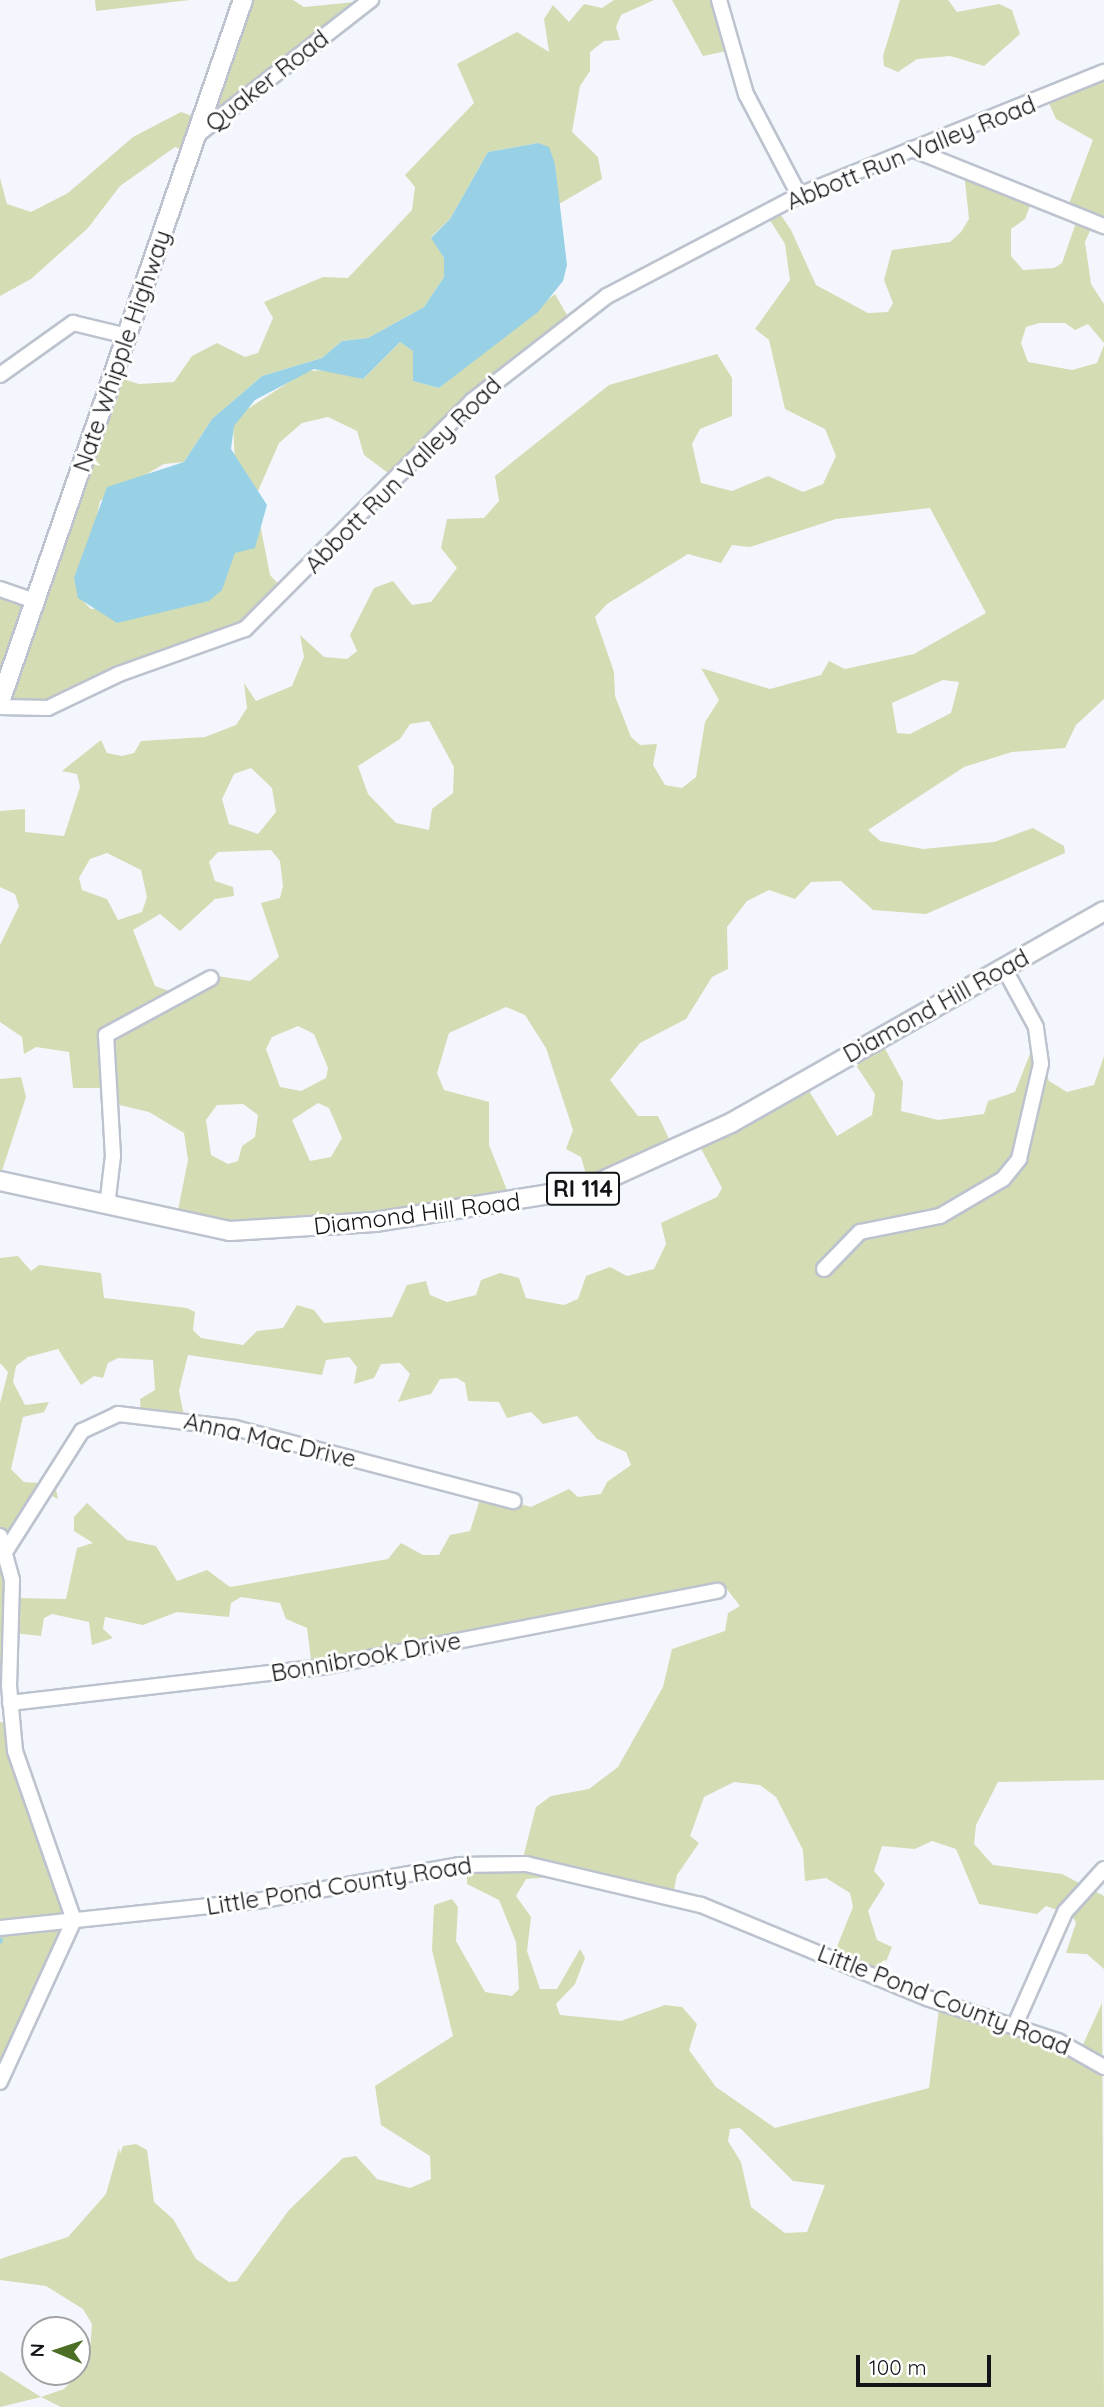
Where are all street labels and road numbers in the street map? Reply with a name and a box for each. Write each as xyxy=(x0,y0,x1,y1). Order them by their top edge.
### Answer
street label: Quaker Road xyxy=(200,24,334,138)
street label: Abbott Run Valley Road xyxy=(782,90,1040,216)
street label: Nate Whipple Highway xyxy=(67,226,177,476)
street label: Abbott Run Valley Road xyxy=(299,371,507,579)
street label: Diamond Hill Road xyxy=(838,943,1034,1069)
road number: RI 114 xyxy=(544,1170,622,1208)
street label: Diamond Hill Road xyxy=(312,1187,522,1241)
street label: Anna Mac Drive xyxy=(181,1406,359,1474)
street label: Bonnibrook Drive xyxy=(269,1626,463,1688)
street label: Little Pond County Road xyxy=(204,1851,474,1921)
street label: Little Pond County Road xyxy=(813,1938,1075,2062)

